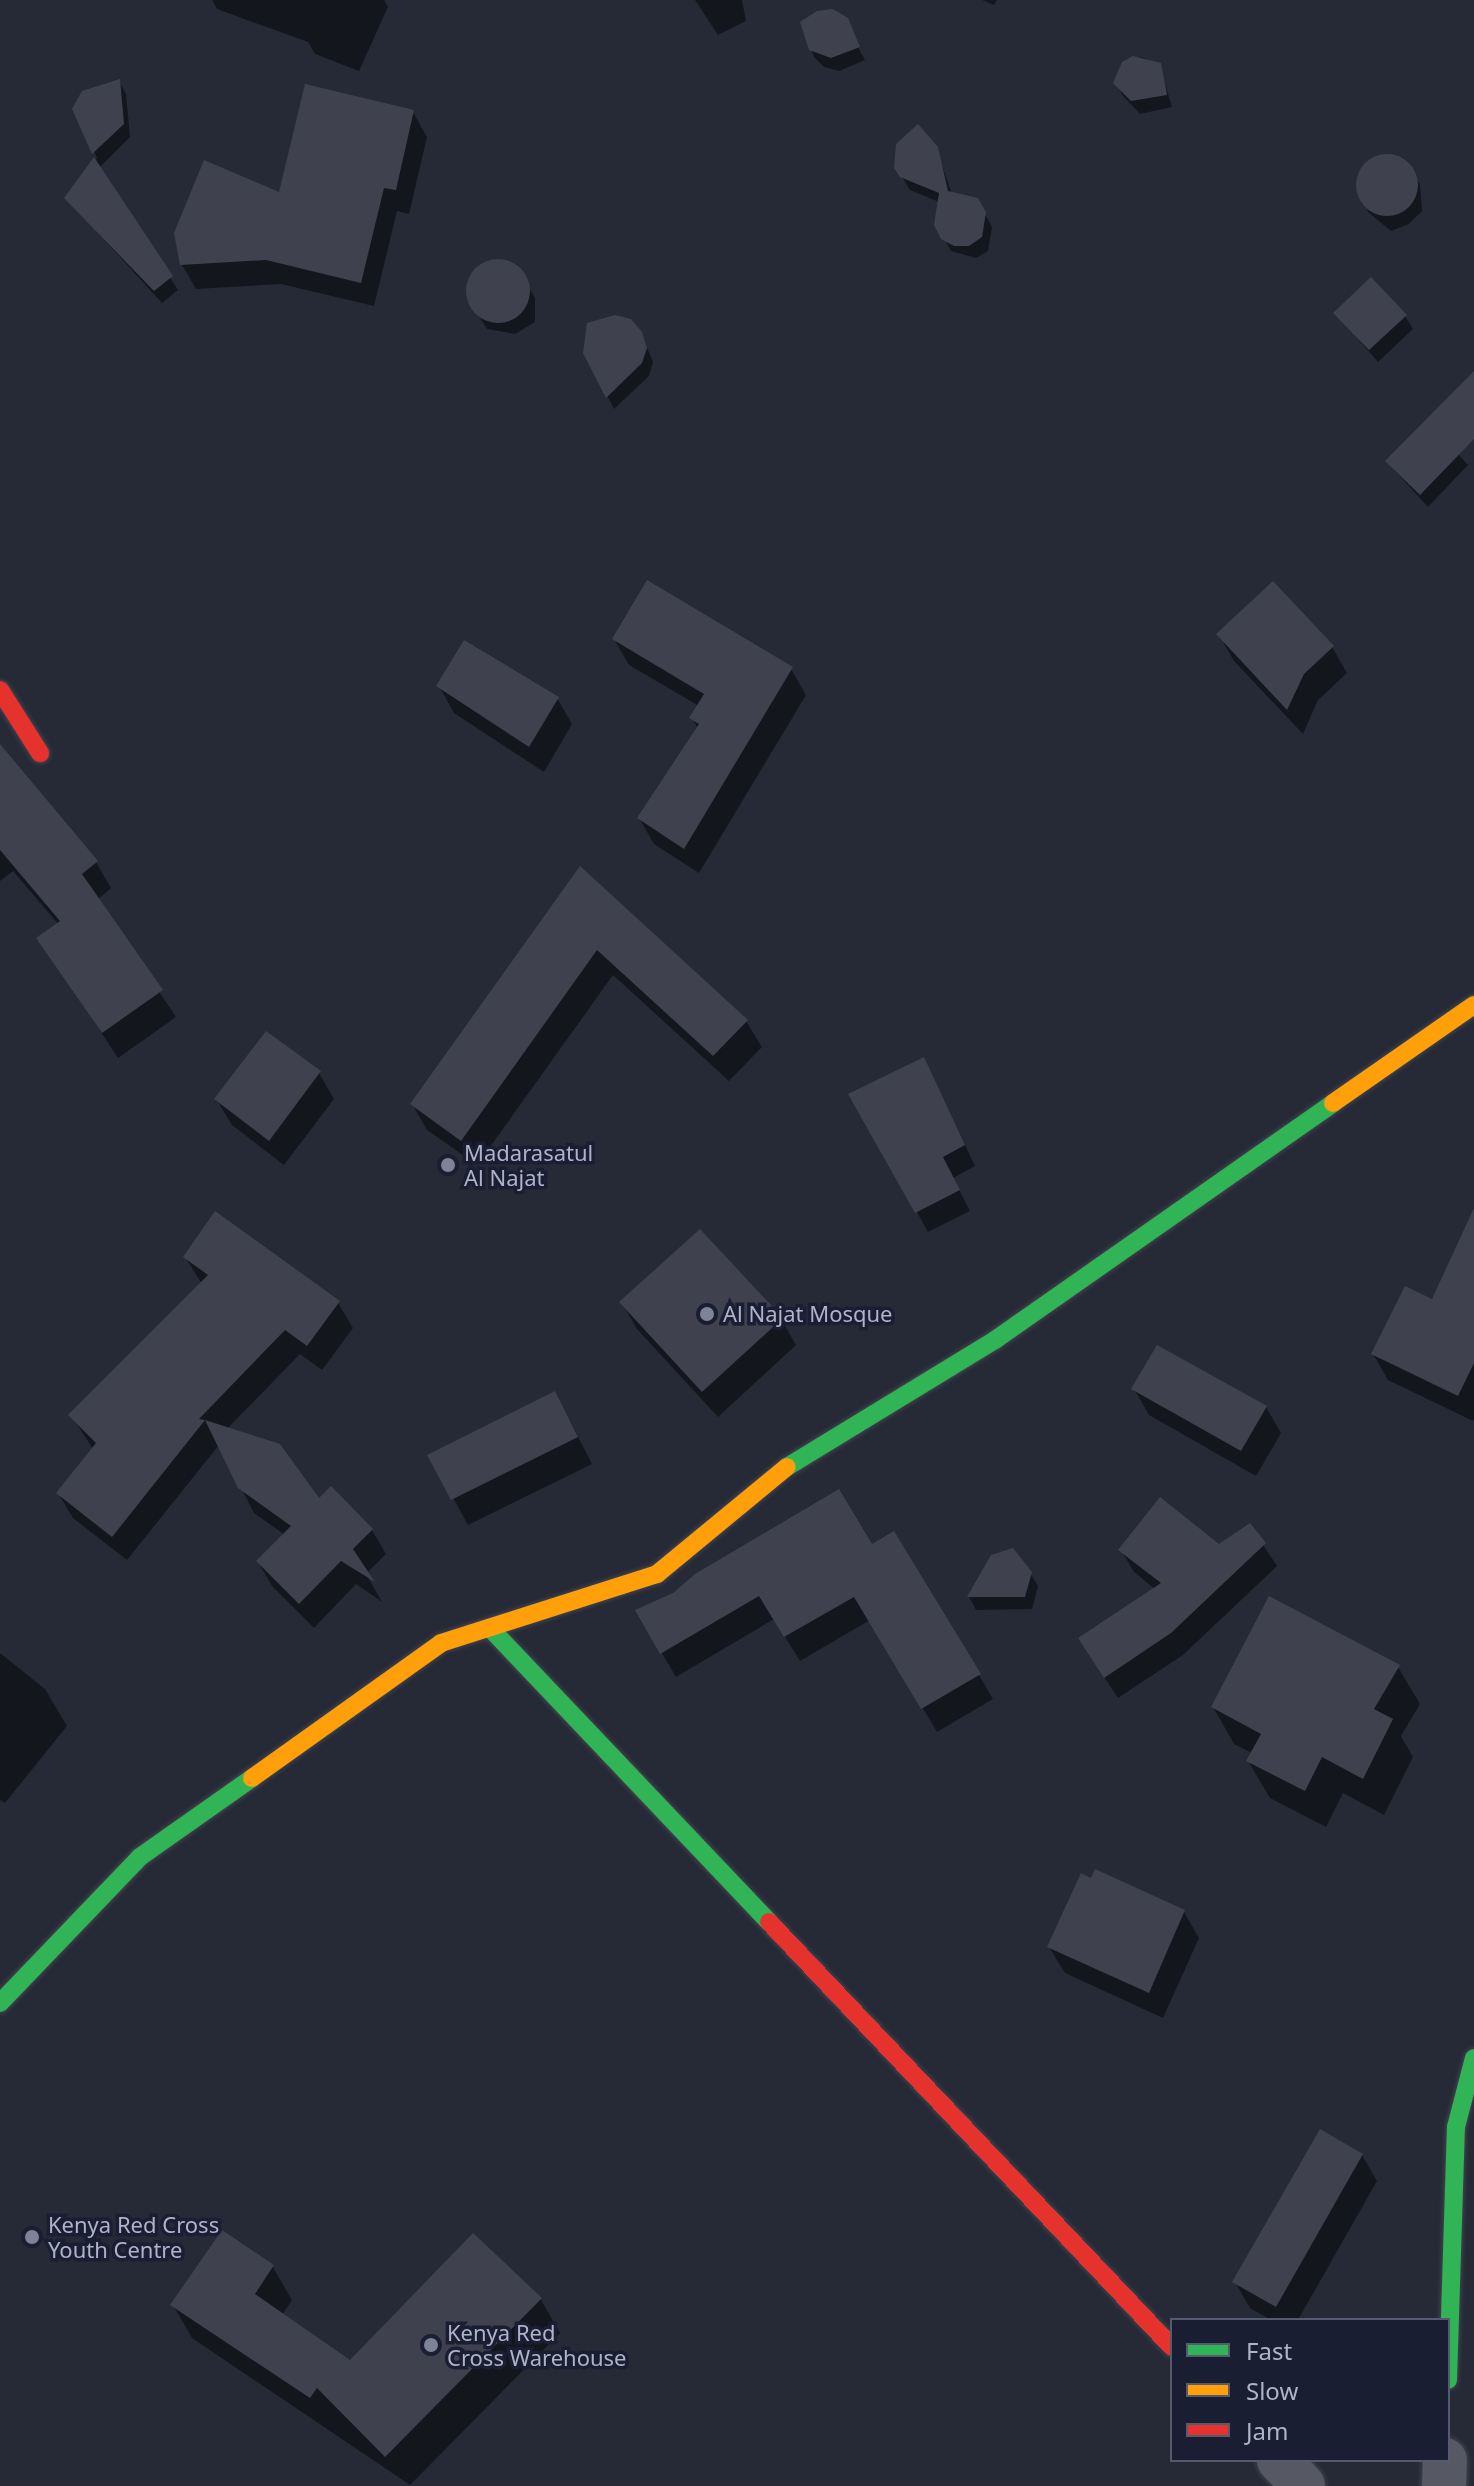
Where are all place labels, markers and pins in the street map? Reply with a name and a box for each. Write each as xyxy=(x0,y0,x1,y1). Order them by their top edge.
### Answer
place label: Madarasatul Al Najat xyxy=(464,1139,593,1190)
marker: Madarasatul Al Najat xyxy=(439,1156,457,1174)
place label: Al Najat Mosque xyxy=(723,1301,893,1327)
marker: Al Najat Mosque xyxy=(698,1305,716,1323)
place label: Kenya Red Cross Youth Centre xyxy=(48,2211,219,2262)
marker: Kenya Red Cross Youth Centre xyxy=(23,2228,41,2246)
place label: Kenya Red Cross Warehouse xyxy=(447,2319,627,2370)
marker: Kenya Red Cross Warehouse xyxy=(422,2336,440,2354)

